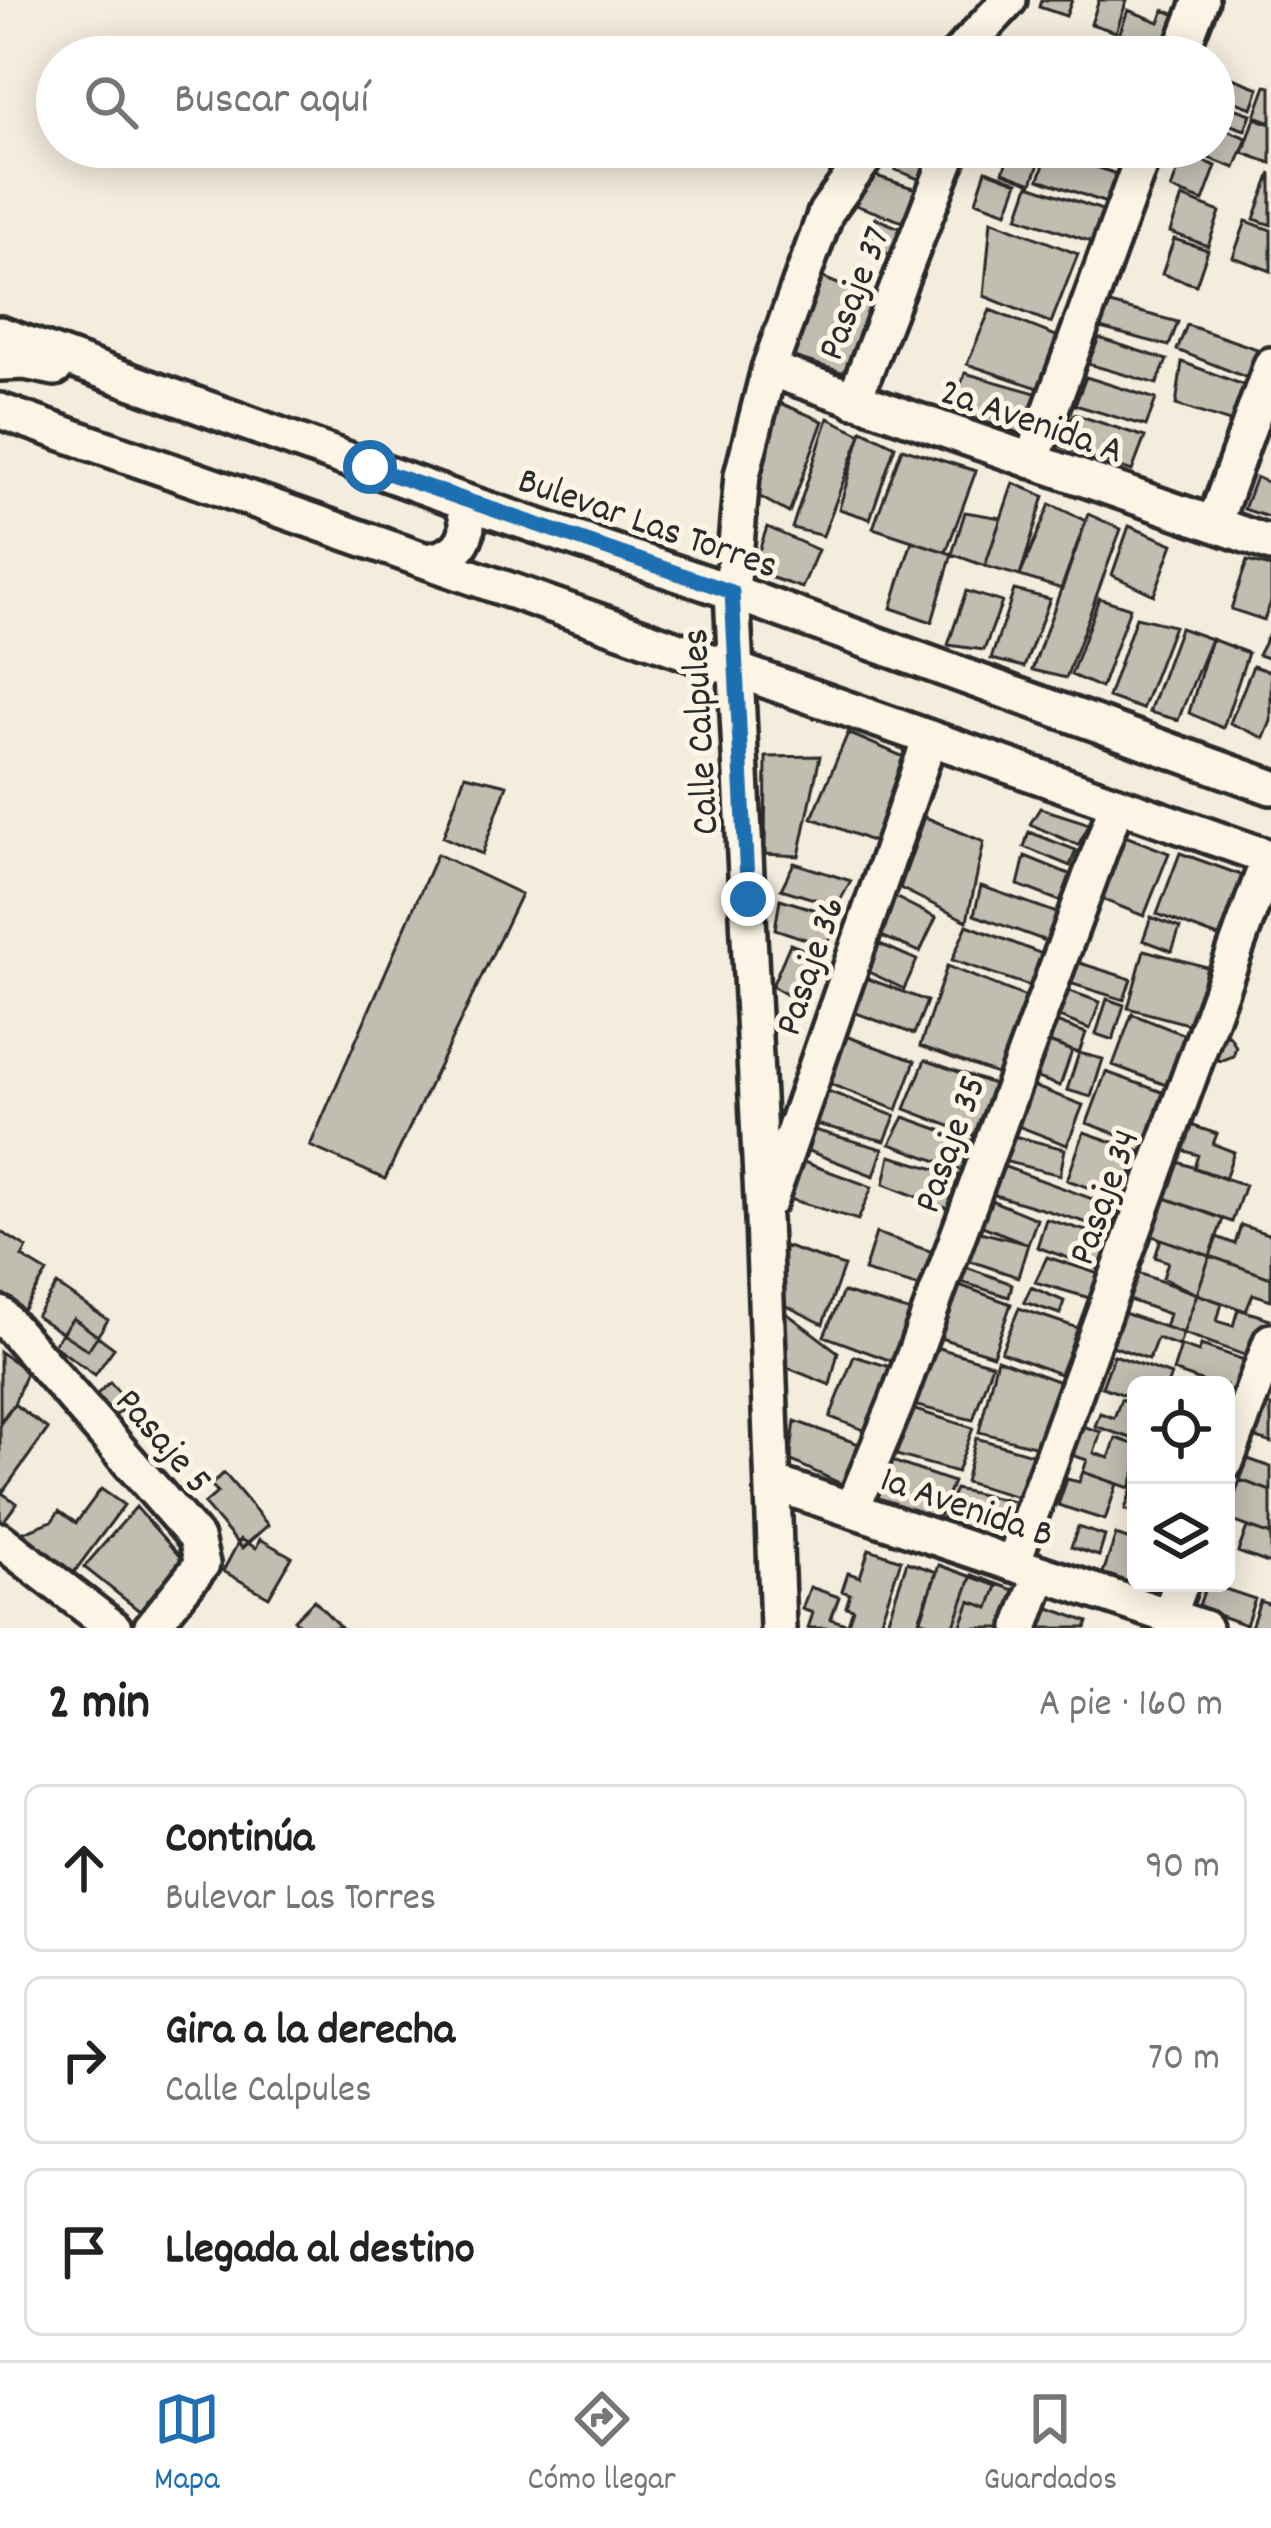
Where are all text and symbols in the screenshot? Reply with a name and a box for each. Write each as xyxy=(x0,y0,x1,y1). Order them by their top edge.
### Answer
search box xyxy=(36,36,1235,168)
icon: search xyxy=(78,69,144,135)
text: Buscar aquí xyxy=(174,70,369,134)
street label: Pasaje 37 xyxy=(806,219,908,369)
street label: 2a Avenida A xyxy=(932,367,1130,481)
route start xyxy=(343,440,397,494)
street label: Bulevar Las Torres xyxy=(510,456,784,596)
street label: Calle Calpules xyxy=(671,627,736,836)
route end xyxy=(721,872,775,926)
street label: Pasaje 36 xyxy=(764,890,862,1044)
street label: Pasaje 35 xyxy=(903,1069,1003,1222)
street label: Pasaje 34 xyxy=(1057,1123,1157,1274)
map controls xyxy=(1127,1376,1235,1592)
button: locate xyxy=(1127,1376,1235,1484)
street label: Pasaje 5 xyxy=(99,1378,223,1509)
street label: 1a Avenida B xyxy=(872,1455,1060,1565)
button: layers xyxy=(1127,1484,1235,1592)
text: 2 min xyxy=(48,1670,150,1742)
text: A pie · 160 m xyxy=(1039,1679,1223,1734)
text: Continúa xyxy=(165,1809,314,1873)
icon: ahead xyxy=(51,1835,117,1901)
text: 90 m xyxy=(1145,1841,1220,1896)
text: Bulevar Las Torres xyxy=(165,1873,436,1928)
text: Gira a la derecha xyxy=(165,2001,455,2065)
icon: right xyxy=(51,2027,117,2093)
text: 70 m xyxy=(1148,2033,1220,2088)
text: Calle Calpules xyxy=(165,2065,372,2120)
icon: arrive xyxy=(51,2219,117,2285)
text: Llegada al destino xyxy=(165,2220,475,2284)
tab: Mapa xyxy=(154,2386,220,2505)
tab: Cómo llegar xyxy=(528,2386,676,2505)
tab: Guardados xyxy=(984,2386,1117,2505)

